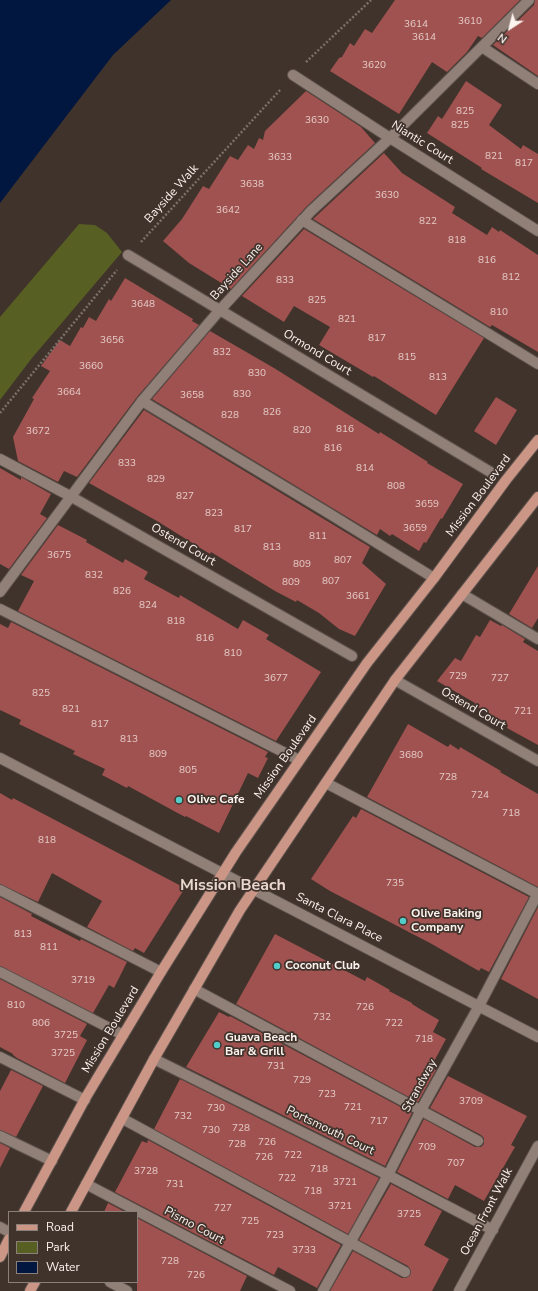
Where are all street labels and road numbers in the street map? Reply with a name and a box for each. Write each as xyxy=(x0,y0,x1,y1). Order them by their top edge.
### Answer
street label: Niantic Court xyxy=(388,118,456,168)
street label: Bayside Walk xyxy=(142,162,202,226)
street label: Bayside Lane xyxy=(208,241,266,303)
street label: Ormond Court xyxy=(280,327,354,379)
street label: Mission Boulevard xyxy=(443,452,515,540)
street label: Ostend Court xyxy=(148,521,218,569)
street label: Ostend Court xyxy=(438,685,508,733)
street label: Mission Boulevard xyxy=(252,712,320,802)
street label: Santa Clara Place xyxy=(293,890,385,946)
street label: Mission Boulevard xyxy=(79,984,143,1076)
street label: Strandway xyxy=(400,1057,440,1115)
street label: Portsmouth Court xyxy=(284,1103,376,1159)
street label: Ocean Front Walk xyxy=(458,1166,516,1258)
street label: Pismo Court xyxy=(161,1204,227,1248)

